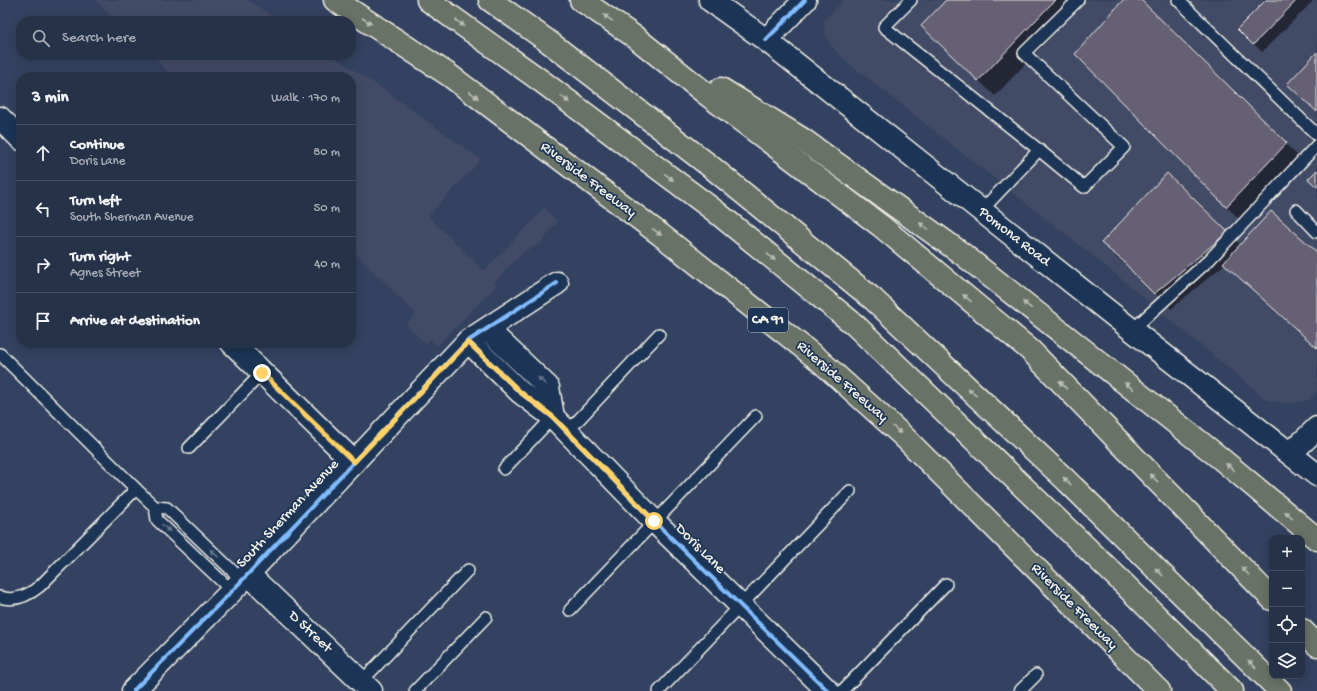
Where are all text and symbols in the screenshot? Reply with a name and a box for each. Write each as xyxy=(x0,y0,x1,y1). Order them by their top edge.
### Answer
one-way arrow xyxy=(602,14,613,22)
search box xyxy=(16,16,356,60)
one-way arrow xyxy=(361,18,373,25)
one-way arrow xyxy=(454,19,465,27)
icon: search xyxy=(30,27,52,49)
text: Search here xyxy=(62,29,136,47)
text: 3 min xyxy=(32,88,69,108)
one-way arrow xyxy=(469,90,480,99)
text: Walk · 170 m xyxy=(271,91,340,106)
one-way arrow xyxy=(560,95,570,103)
text: Continue xyxy=(70,136,124,154)
street label: Riverside Freeway xyxy=(536,138,640,222)
icon: ahead xyxy=(32,142,54,164)
text: 80 m xyxy=(313,145,340,160)
text: Doris Lane xyxy=(70,154,125,169)
one-way arrow xyxy=(664,172,674,180)
text: Turn left xyxy=(70,192,121,210)
icon: left xyxy=(32,198,54,220)
text: 50 m xyxy=(313,201,340,216)
street label: Pomona Road xyxy=(974,203,1054,271)
text: South Sherman Avenue xyxy=(70,210,193,225)
one-way arrow xyxy=(918,222,929,230)
one-way arrow xyxy=(651,227,662,236)
text: Turn right xyxy=(70,248,130,266)
one-way arrow xyxy=(766,253,777,262)
icon: right xyxy=(32,254,54,276)
text: 40 m xyxy=(314,257,340,272)
text: Agnes Street xyxy=(70,266,140,281)
one-way arrow xyxy=(961,293,972,302)
one-way arrow xyxy=(1021,300,1032,309)
road number: CA 91 xyxy=(748,308,788,332)
icon: arrive xyxy=(32,310,54,332)
text: Arrive at destination xyxy=(70,312,200,330)
street label: Riverside Freeway xyxy=(793,337,892,427)
route end xyxy=(253,364,271,382)
one-way arrow xyxy=(537,376,547,386)
one-way arrow xyxy=(1058,380,1068,390)
one-way arrow xyxy=(1123,381,1134,390)
one-way arrow xyxy=(967,387,977,397)
one-way arrow xyxy=(892,426,902,435)
street label: South Sherman Avenue xyxy=(233,456,343,572)
one-way arrow xyxy=(1225,462,1236,471)
one-way arrow xyxy=(1149,473,1159,483)
one-way arrow xyxy=(1062,476,1072,486)
one-way arrow xyxy=(1283,511,1294,520)
route start xyxy=(645,512,663,530)
street label: Doris Lane xyxy=(670,519,729,578)
one-way arrow xyxy=(161,524,171,533)
map controls xyxy=(1269,535,1305,679)
button: + xyxy=(1269,535,1305,571)
one-way arrow xyxy=(209,549,219,558)
street label: Riverside Freeway xyxy=(1027,560,1122,655)
one-way arrow xyxy=(1240,566,1250,576)
one-way arrow xyxy=(1154,567,1164,577)
button: − xyxy=(1269,571,1305,607)
street label: D Street xyxy=(284,607,337,658)
button: locate xyxy=(1269,607,1305,643)
button: layers xyxy=(1269,643,1305,679)
one-way arrow xyxy=(1247,659,1257,669)

